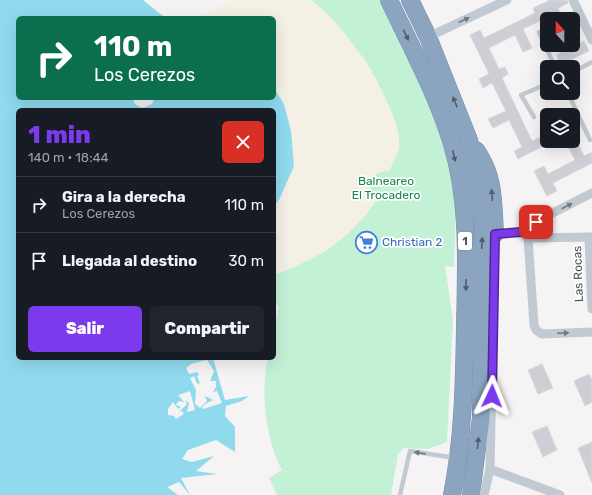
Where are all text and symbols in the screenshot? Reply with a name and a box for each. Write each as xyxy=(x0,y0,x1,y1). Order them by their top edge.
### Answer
north arrow xyxy=(540,12,580,52)
map controls xyxy=(540,12,580,148)
one-way arrow xyxy=(458,17,469,23)
text: 110 m xyxy=(94,30,172,63)
one-way arrow xyxy=(403,30,409,41)
icon: right xyxy=(28,32,80,84)
button: search xyxy=(540,60,580,100)
text: Los Cerezos xyxy=(94,64,195,86)
one-way arrow xyxy=(452,96,458,108)
button: layers xyxy=(540,108,580,148)
text: 1 min xyxy=(28,121,91,149)
button: close xyxy=(222,121,264,163)
text: 140 m · 18:44 xyxy=(28,150,109,165)
one-way arrow xyxy=(452,150,458,162)
park label: Balneareo El Trocadero xyxy=(352,174,420,202)
text: Gira a la derecha xyxy=(62,188,186,206)
one-way arrow xyxy=(489,189,496,201)
icon: right xyxy=(28,194,50,216)
text: 110 m xyxy=(225,196,264,214)
one-way arrow xyxy=(561,203,573,209)
pin xyxy=(519,205,553,239)
text: Los Cerezos xyxy=(62,206,135,221)
icon: arrive xyxy=(525,211,547,233)
supermarket icon: Christian 2 xyxy=(353,229,379,255)
road number: 1 xyxy=(458,232,472,250)
place label: Christian 2 xyxy=(382,235,442,249)
one-way arrow xyxy=(478,237,485,249)
street label: Las Rocas xyxy=(570,246,586,302)
icon: arrive xyxy=(28,250,50,272)
text: Llegada al destino xyxy=(62,252,197,270)
text: 30 m xyxy=(228,252,264,270)
one-way arrow xyxy=(463,279,469,292)
button: Salir xyxy=(28,306,142,352)
button: Compartir xyxy=(150,306,264,352)
one-way arrow xyxy=(557,330,570,336)
position arrow xyxy=(471,375,513,417)
one-way arrow xyxy=(475,437,481,449)
one-way arrow xyxy=(414,450,426,456)

